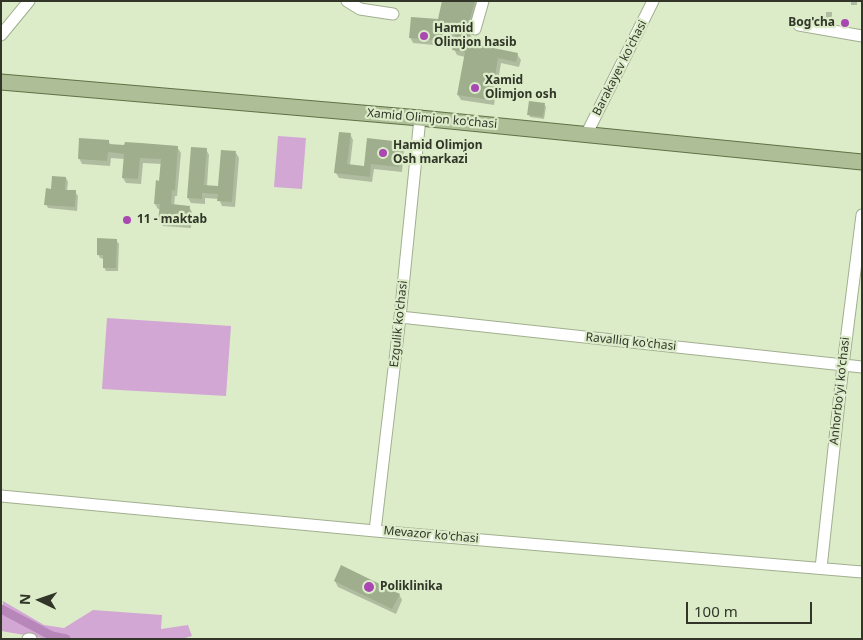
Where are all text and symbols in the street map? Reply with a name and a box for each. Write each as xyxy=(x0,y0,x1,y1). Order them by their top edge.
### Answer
place label: Bog'cha xyxy=(788,16,835,30)
marker: Bog'cha xyxy=(839,17,851,29)
street label: Barakayev ko'chasi xyxy=(590,18,650,118)
place label: Hamid Olimjon hasib xyxy=(434,22,517,50)
marker: Hamid Olimjon hasib xyxy=(418,30,430,42)
place label: Xamid Olimjon osh xyxy=(485,74,557,102)
marker: Xamid Olimjon osh xyxy=(469,82,481,94)
street label: Xamid Olimjon ko'chasi xyxy=(366,106,498,132)
place label: Hamid Olimjon Osh markazi xyxy=(393,139,483,167)
marker: Hamid Olimjon Osh markazi xyxy=(377,147,389,159)
place label: 11 - maktab xyxy=(137,213,207,227)
marker: 11 - maktab xyxy=(121,214,133,226)
street label: Ezgulik ko'chasi xyxy=(387,280,411,368)
street label: Ravalliq ko'chasi xyxy=(585,330,677,354)
street label: Anhorbo'yi ko'chasi xyxy=(827,336,853,446)
street label: Mevazor ko'chasi xyxy=(383,524,479,546)
north arrow xyxy=(15,575,65,625)
marker: Poliklinika xyxy=(362,580,376,594)
place label: Poliklinika xyxy=(380,580,443,594)
scale bar xyxy=(688,592,814,624)
text: N xyxy=(15,593,34,605)
text: 100 m xyxy=(694,601,738,621)

